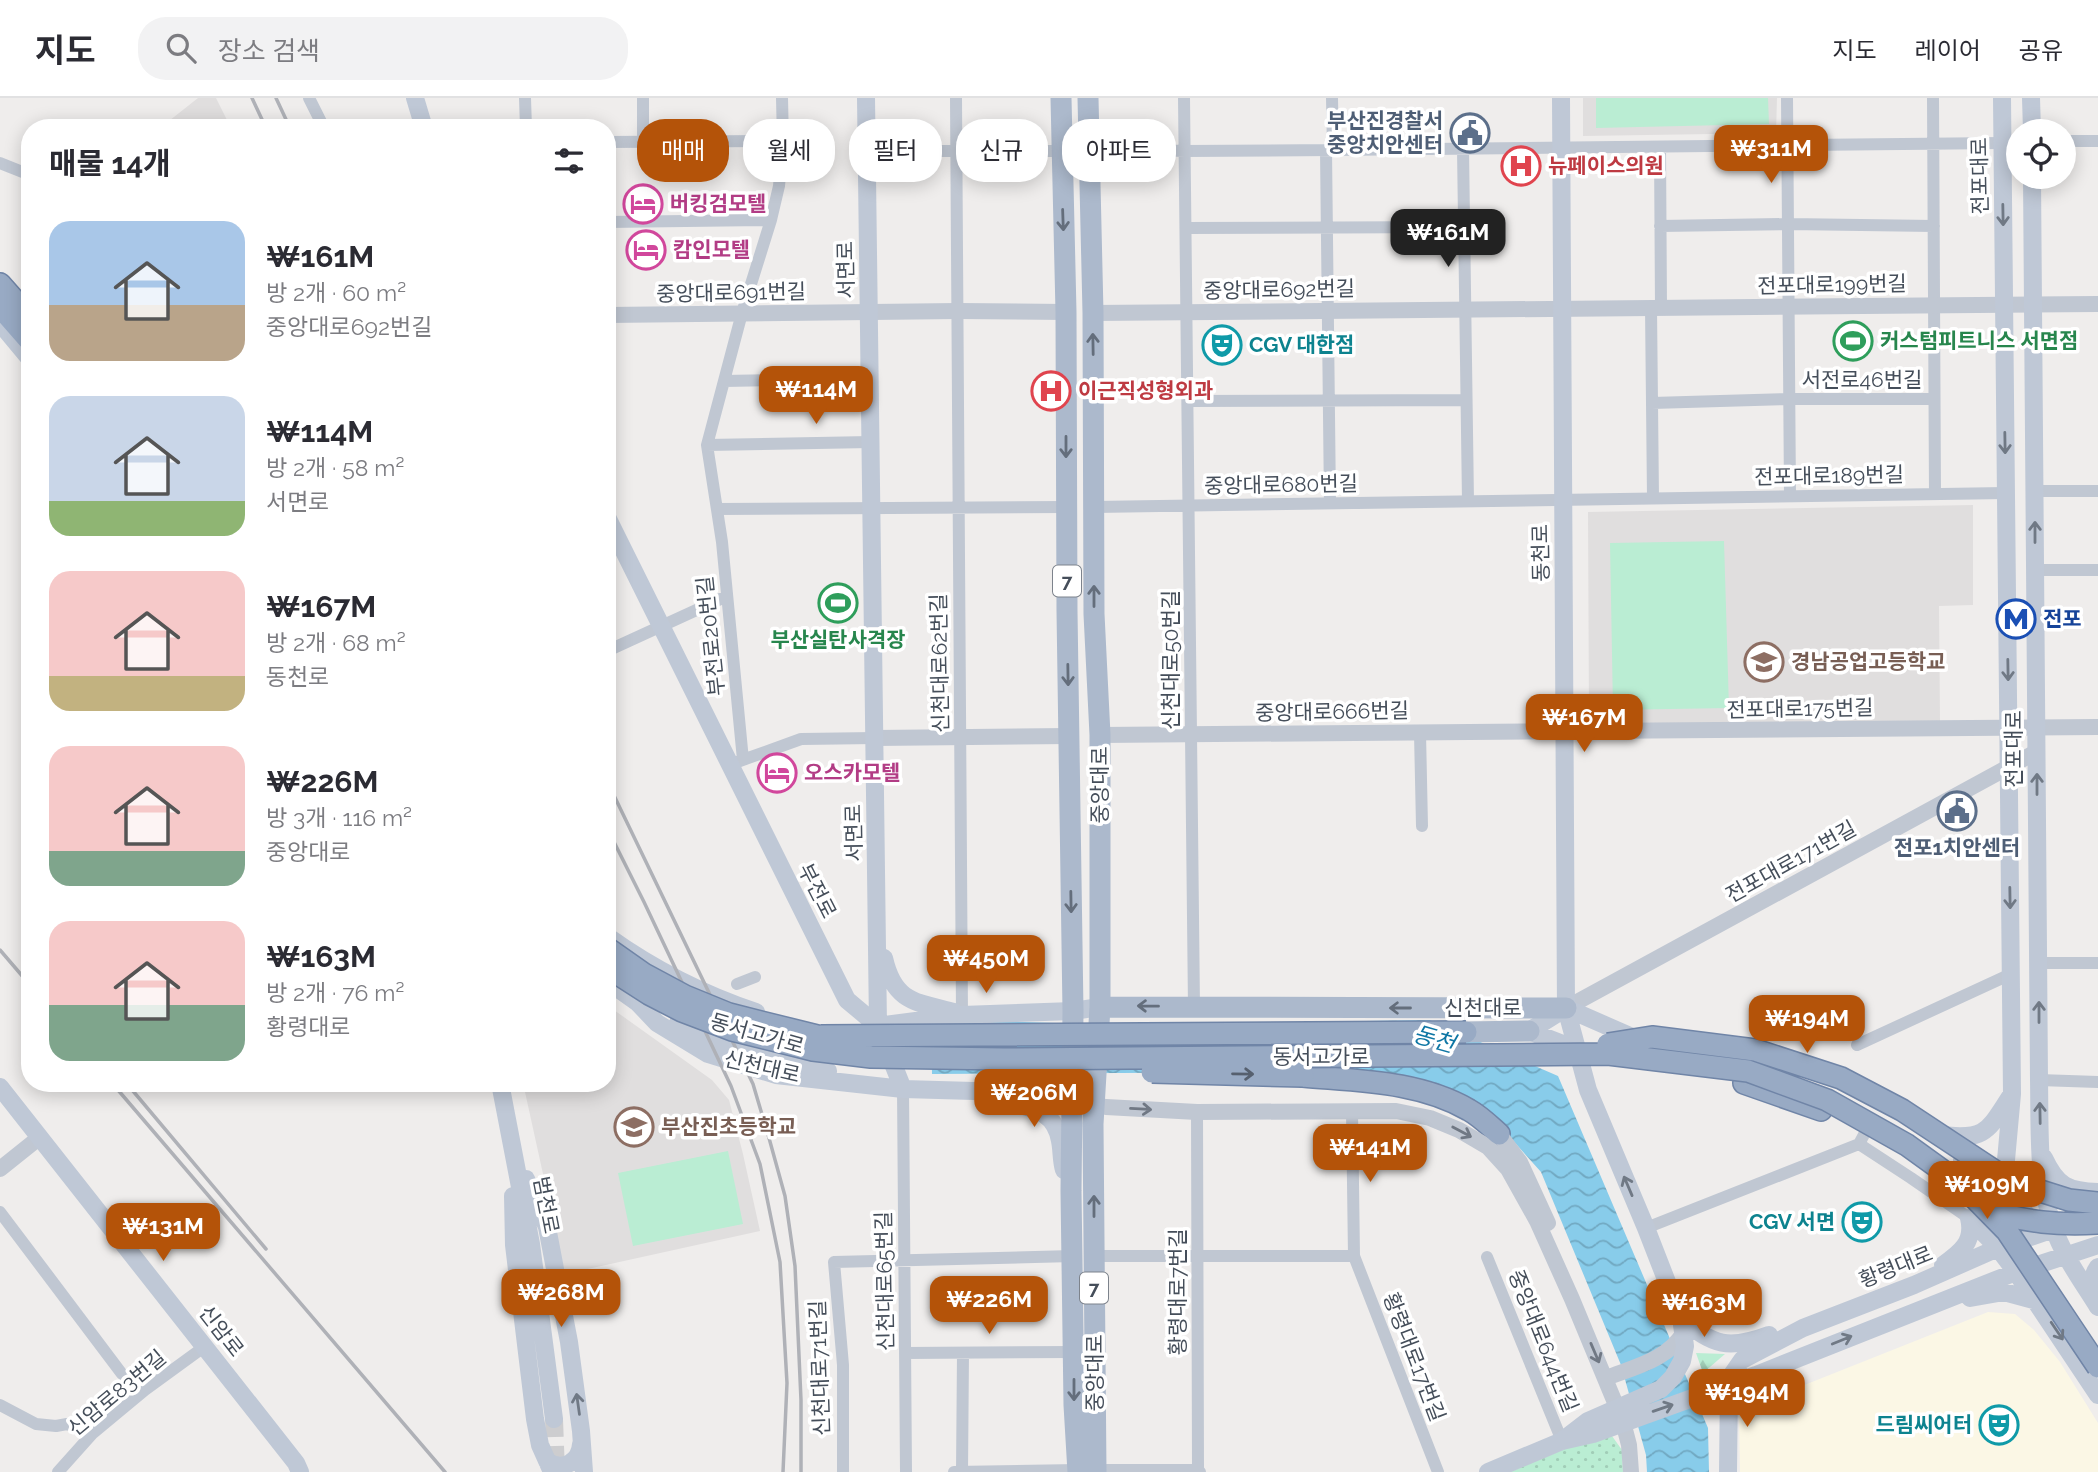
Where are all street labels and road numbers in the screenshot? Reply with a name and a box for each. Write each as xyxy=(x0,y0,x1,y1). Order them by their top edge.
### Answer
street label: 전포대로 xyxy=(1966,137,1993,215)
street label: 서면로 xyxy=(832,241,859,299)
street label: 전포대로199번길 xyxy=(1757,271,1907,298)
street label: 중앙대로692번길 xyxy=(1203,276,1355,303)
street label: 중앙대로691번길 xyxy=(656,279,806,306)
street label: 서전로46번길 xyxy=(1802,367,1922,392)
street label: 전포대로189번길 xyxy=(1754,462,1904,489)
street label: 중앙대로680번길 xyxy=(1204,471,1358,498)
street label: 동천로 xyxy=(1527,524,1554,582)
road number: 7 xyxy=(1053,566,1081,596)
street label: 부전로20번길 xyxy=(692,575,729,697)
street label: 신천대로50번길 xyxy=(1158,590,1183,730)
street label: 신천대로62번길 xyxy=(926,593,953,733)
street label: 전포대로175번길 xyxy=(1726,695,1874,722)
street label: 중앙대로666번길 xyxy=(1255,698,1409,725)
street label: 전포대로 xyxy=(2001,710,2026,788)
street label: 중앙대로 xyxy=(1087,746,1112,824)
street label: 서면로 xyxy=(840,804,867,862)
street label: 전포대로171번길 xyxy=(1721,815,1860,908)
street label: 부전로 xyxy=(793,859,842,922)
street label: 신천대로 xyxy=(1444,995,1522,1020)
street label: 동서고가로 xyxy=(707,1008,807,1059)
street label: 동서고가로 xyxy=(1273,1044,1369,1069)
street label: 신천대로 xyxy=(722,1046,803,1087)
street label: 범천로 xyxy=(529,1174,564,1236)
street label: 신천대로65번길 xyxy=(871,1211,898,1351)
street label: 황령대로7번길 xyxy=(1165,1228,1190,1356)
street label: 황령대로 xyxy=(1855,1240,1936,1293)
street label: 중앙대로644번길 xyxy=(1503,1266,1583,1416)
road number: 7 xyxy=(1080,1272,1108,1304)
street label: 황령대로17번길 xyxy=(1378,1289,1451,1425)
street label: 신암로 xyxy=(194,1300,249,1361)
street label: 신천대로71번길 xyxy=(805,1300,834,1436)
street label: 중앙대로 xyxy=(1082,1334,1107,1412)
street label: 신암로83번길 xyxy=(63,1344,171,1441)

